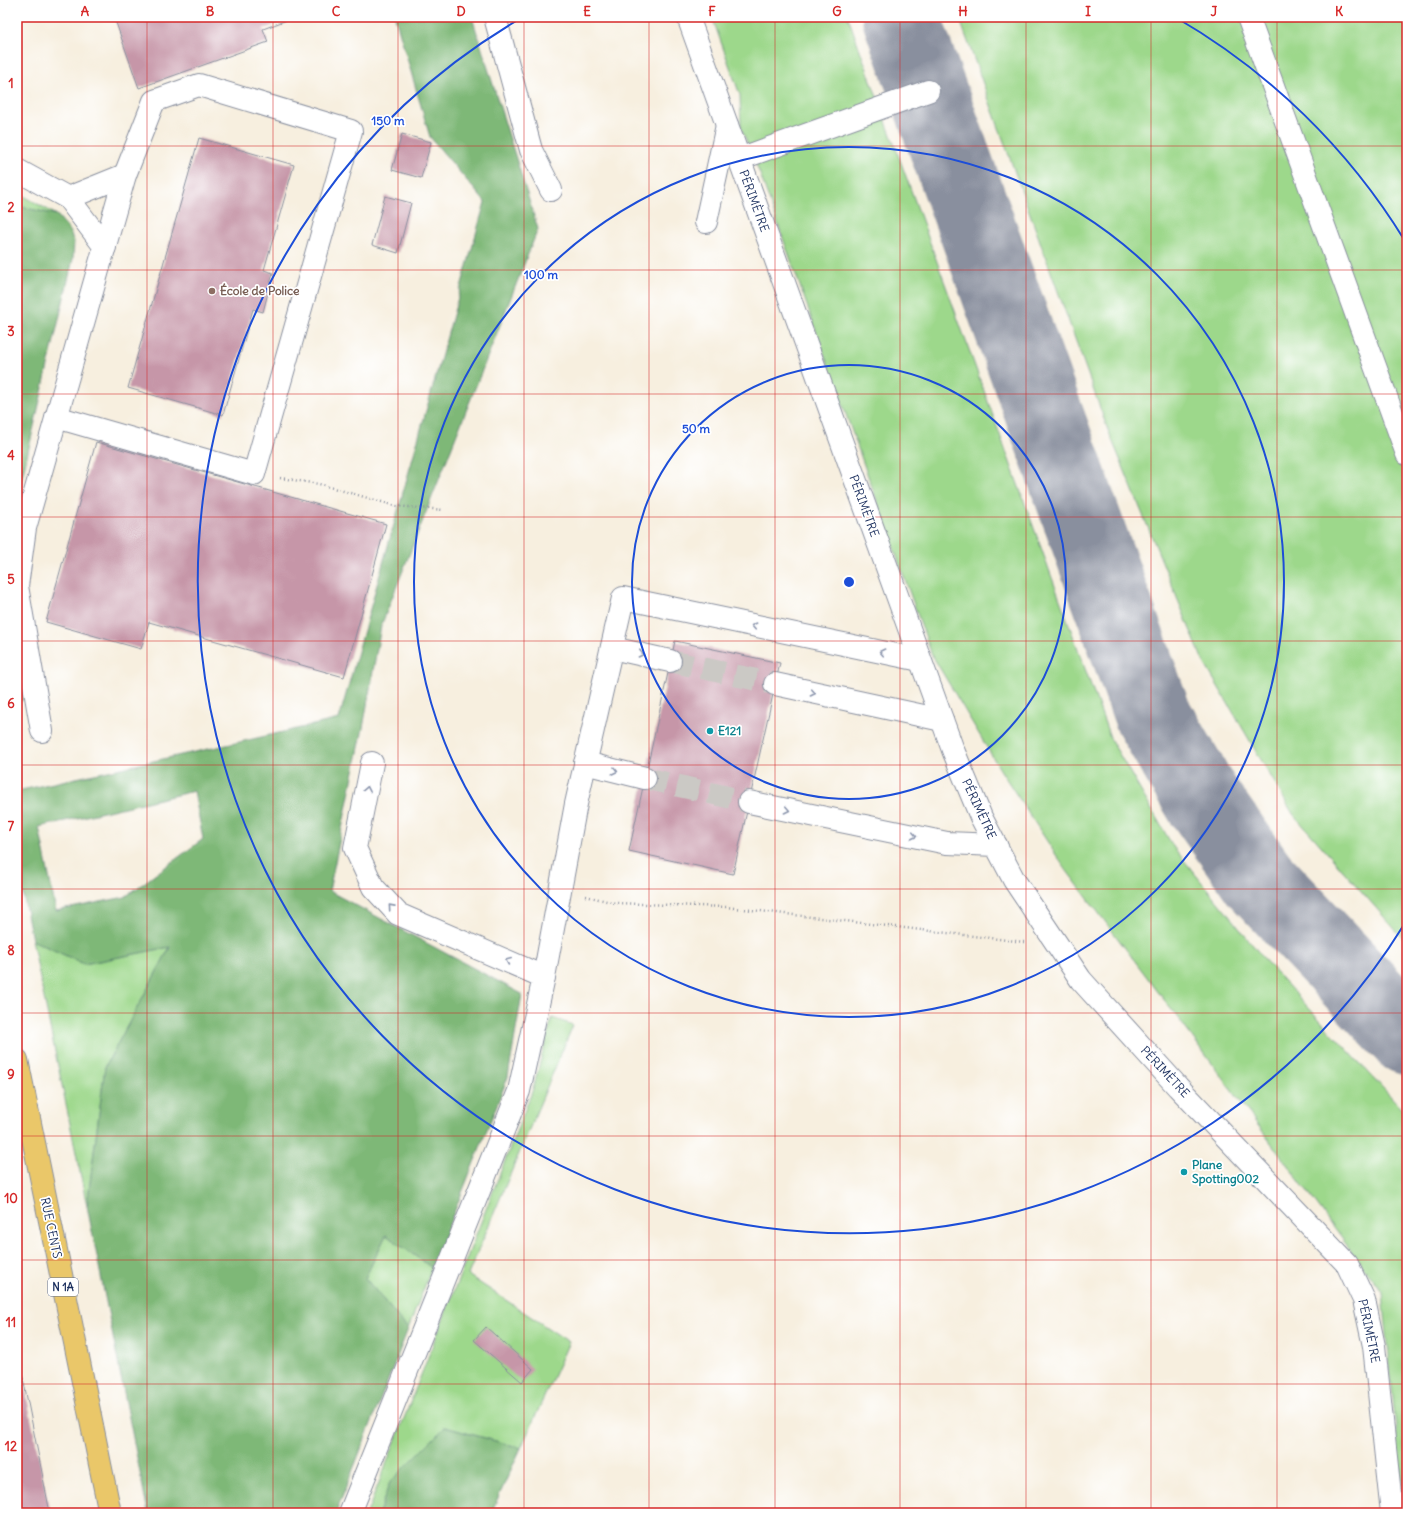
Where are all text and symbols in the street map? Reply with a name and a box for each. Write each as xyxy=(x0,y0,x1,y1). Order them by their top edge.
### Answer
text: A xyxy=(81,3,90,20)
text: B xyxy=(206,3,215,20)
text: C xyxy=(332,3,341,20)
text: D xyxy=(456,3,466,20)
text: E xyxy=(583,3,591,20)
text: F xyxy=(708,3,716,20)
text: G xyxy=(832,3,842,20)
text: H xyxy=(958,3,968,20)
text: I xyxy=(1085,3,1091,20)
text: J xyxy=(1211,3,1218,20)
text: K xyxy=(1335,3,1344,20)
text: 1 xyxy=(8,75,14,92)
text: 150 m xyxy=(372,113,405,128)
street label: PÉRIMÈTRE xyxy=(736,168,773,234)
text: 2 xyxy=(7,199,15,216)
text: 100 m xyxy=(524,267,558,282)
place label: École de Police xyxy=(220,283,300,298)
marker: École de Police xyxy=(207,286,217,296)
text: 3 xyxy=(7,323,15,340)
text: 50 m xyxy=(682,421,711,436)
text: 4 xyxy=(7,447,15,464)
street label: PÉRIMÈTRE xyxy=(846,473,883,539)
text: 5 xyxy=(7,571,15,588)
centre of rings xyxy=(842,575,856,589)
one-way arrow xyxy=(751,622,758,630)
one-way arrow xyxy=(879,649,885,657)
one-way arrow xyxy=(638,650,644,658)
one-way arrow xyxy=(810,688,816,696)
text: 6 xyxy=(7,695,15,712)
place label: E121 xyxy=(718,723,741,738)
marker: E121 xyxy=(705,726,715,736)
one-way arrow xyxy=(612,766,618,774)
street label: PÉRIMÈTRE xyxy=(959,776,1000,841)
one-way arrow xyxy=(362,786,371,792)
one-way arrow xyxy=(784,805,790,813)
text: 7 xyxy=(8,818,15,835)
one-way arrow xyxy=(911,832,918,840)
one-way arrow xyxy=(389,904,396,911)
text: 8 xyxy=(7,942,15,959)
one-way arrow xyxy=(505,958,512,966)
street label: PÉRIMÈTRE xyxy=(1138,1043,1193,1101)
text: 9 xyxy=(7,1066,15,1083)
place label: Plane Spotting002 xyxy=(1192,1157,1259,1187)
marker: Plane Spotting002 xyxy=(1179,1167,1189,1177)
text: 10 xyxy=(4,1190,18,1207)
street label: RUE CENTS xyxy=(38,1196,65,1260)
road number: N 1A xyxy=(48,1278,78,1296)
street label: PÉRIMÈTRE xyxy=(1355,1298,1384,1364)
text: 11 xyxy=(6,1314,16,1331)
text: 12 xyxy=(5,1438,17,1455)

